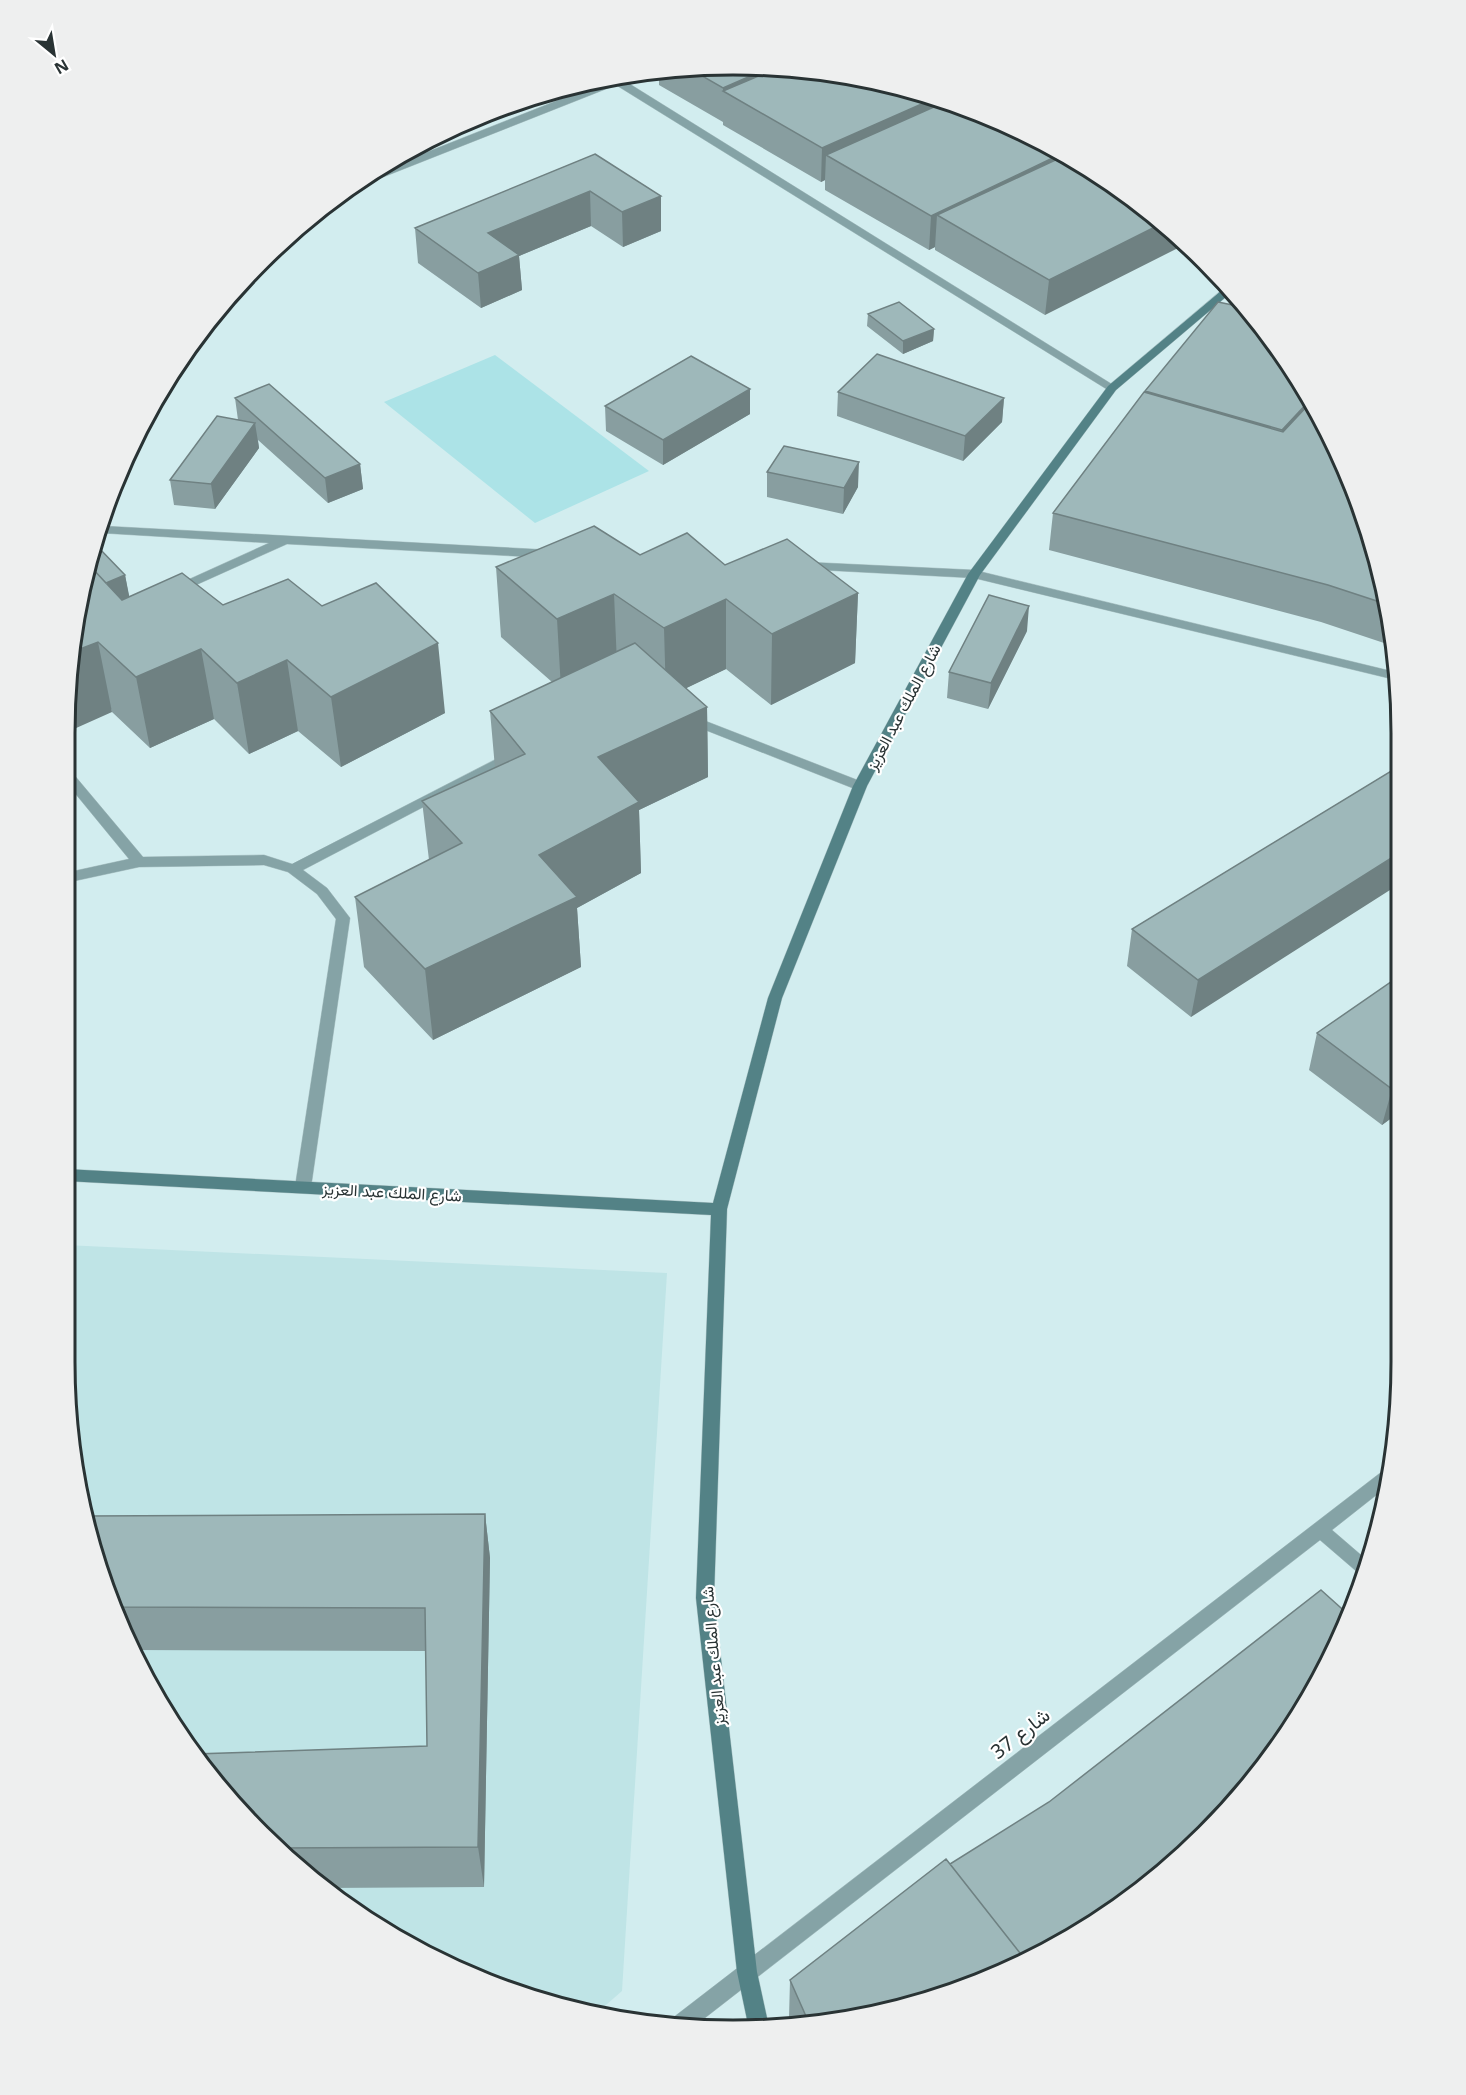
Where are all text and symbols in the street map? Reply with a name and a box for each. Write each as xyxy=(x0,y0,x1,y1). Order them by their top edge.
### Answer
north arrow xyxy=(24,24,84,84)
text: N xyxy=(50,54,73,80)
street label: شارع الملك عبد العزيز xyxy=(860,640,946,775)
street label: شارع الملك عبد العزيز xyxy=(321,1177,462,1208)
street label: شارع الملك عبد العزيز xyxy=(696,1585,731,1727)
street label: شارع 37 xyxy=(985,1701,1056,1765)

